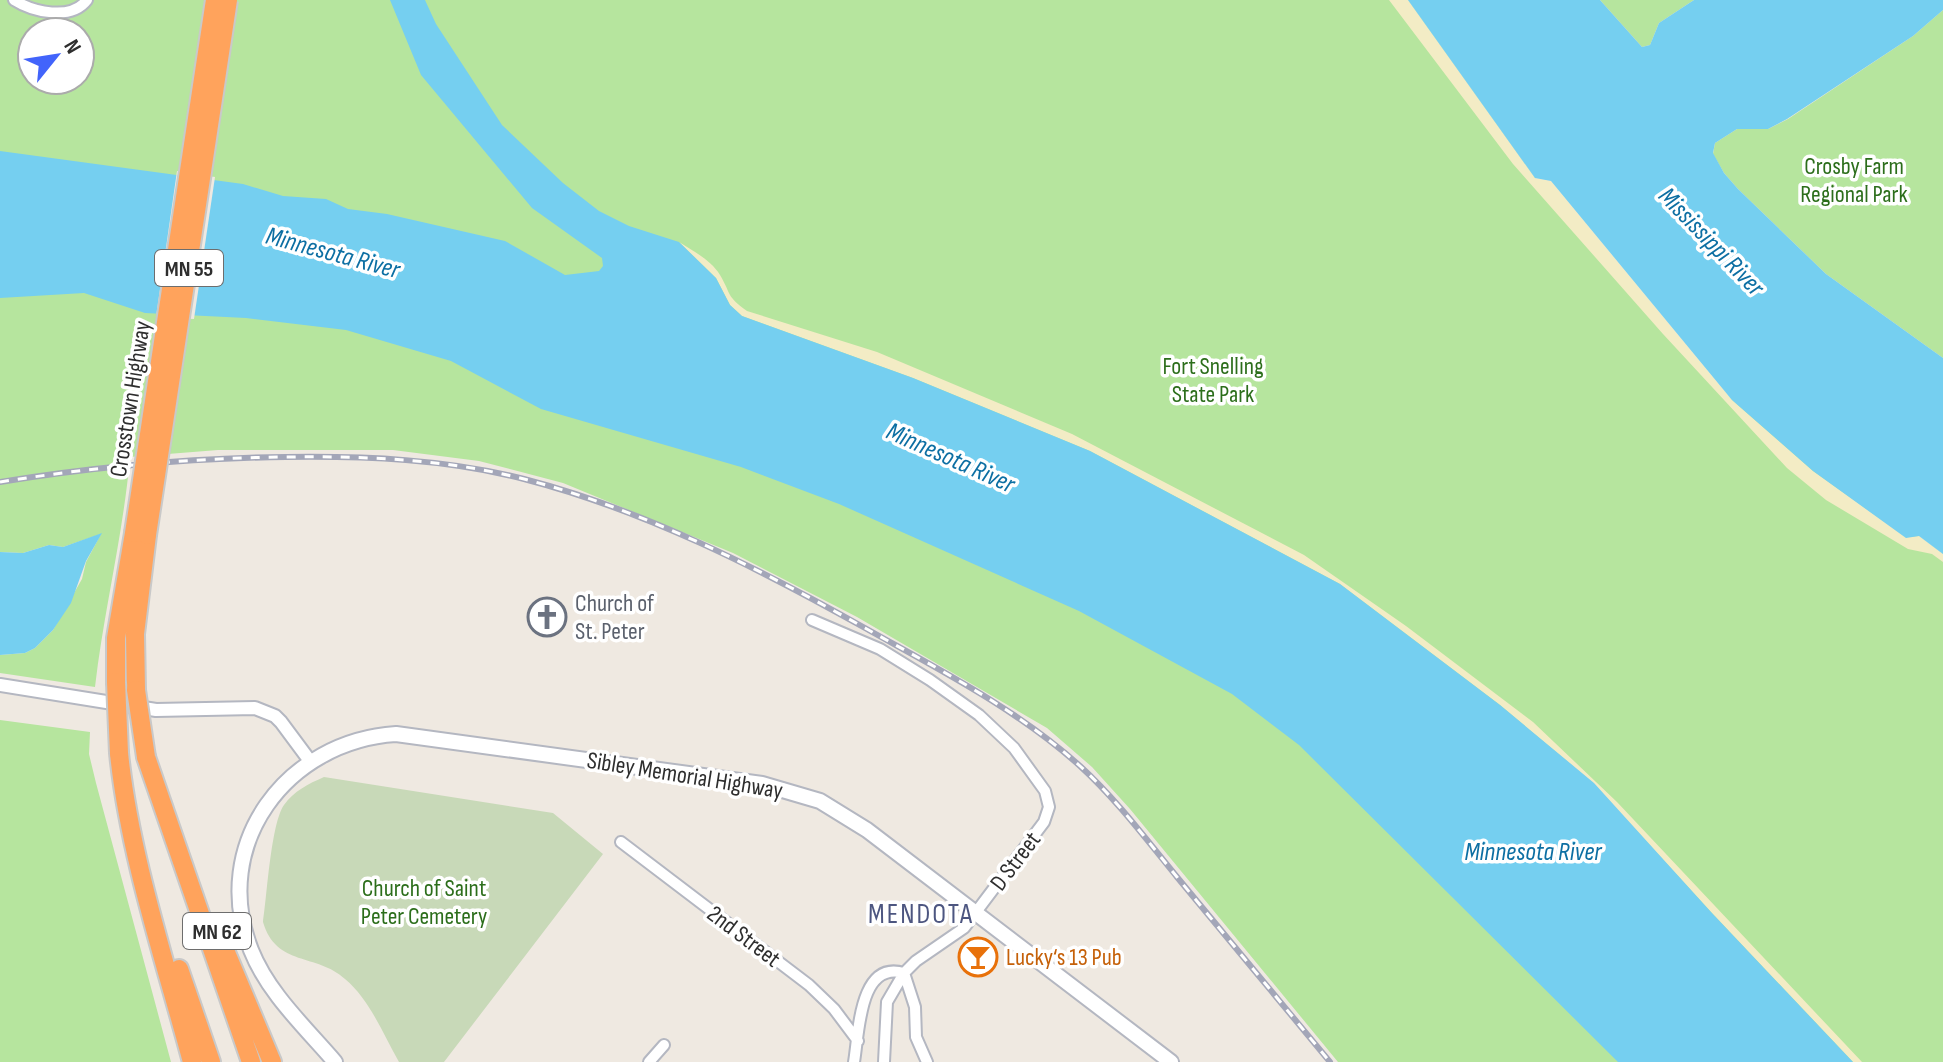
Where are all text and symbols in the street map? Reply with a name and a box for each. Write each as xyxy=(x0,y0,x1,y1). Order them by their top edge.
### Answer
north arrow xyxy=(16,16,96,96)
text: N xyxy=(57,35,87,59)
park label: Crosby Farm Regional Park xyxy=(1800,152,1908,209)
water label: Mississippi River xyxy=(1652,181,1771,304)
water label: Minnesota River xyxy=(262,221,405,287)
road number: MN 55 xyxy=(155,250,223,286)
street label: Crosstown Highway xyxy=(104,319,157,479)
park label: Fort Snelling State Park xyxy=(1163,352,1263,409)
water label: Minnesota River xyxy=(881,416,1021,501)
place label: Church of St. Peter xyxy=(575,589,655,646)
church icon: Church of St. Peter xyxy=(526,596,568,638)
street label: Sibley Memorial Highway xyxy=(585,746,785,805)
street label: D Street xyxy=(984,826,1047,896)
water label: Minnesota River xyxy=(1464,837,1603,868)
park label: Church of Saint Peter Cemetery xyxy=(361,874,487,931)
district label: MENDOTA xyxy=(868,898,974,931)
street label: 2nd Street xyxy=(701,899,786,973)
road number: MN 62 xyxy=(183,913,251,949)
bar icon: Lucky‘s 13 Pub xyxy=(957,936,999,978)
place label: Lucky‘s 13 Pub xyxy=(1006,943,1122,972)

